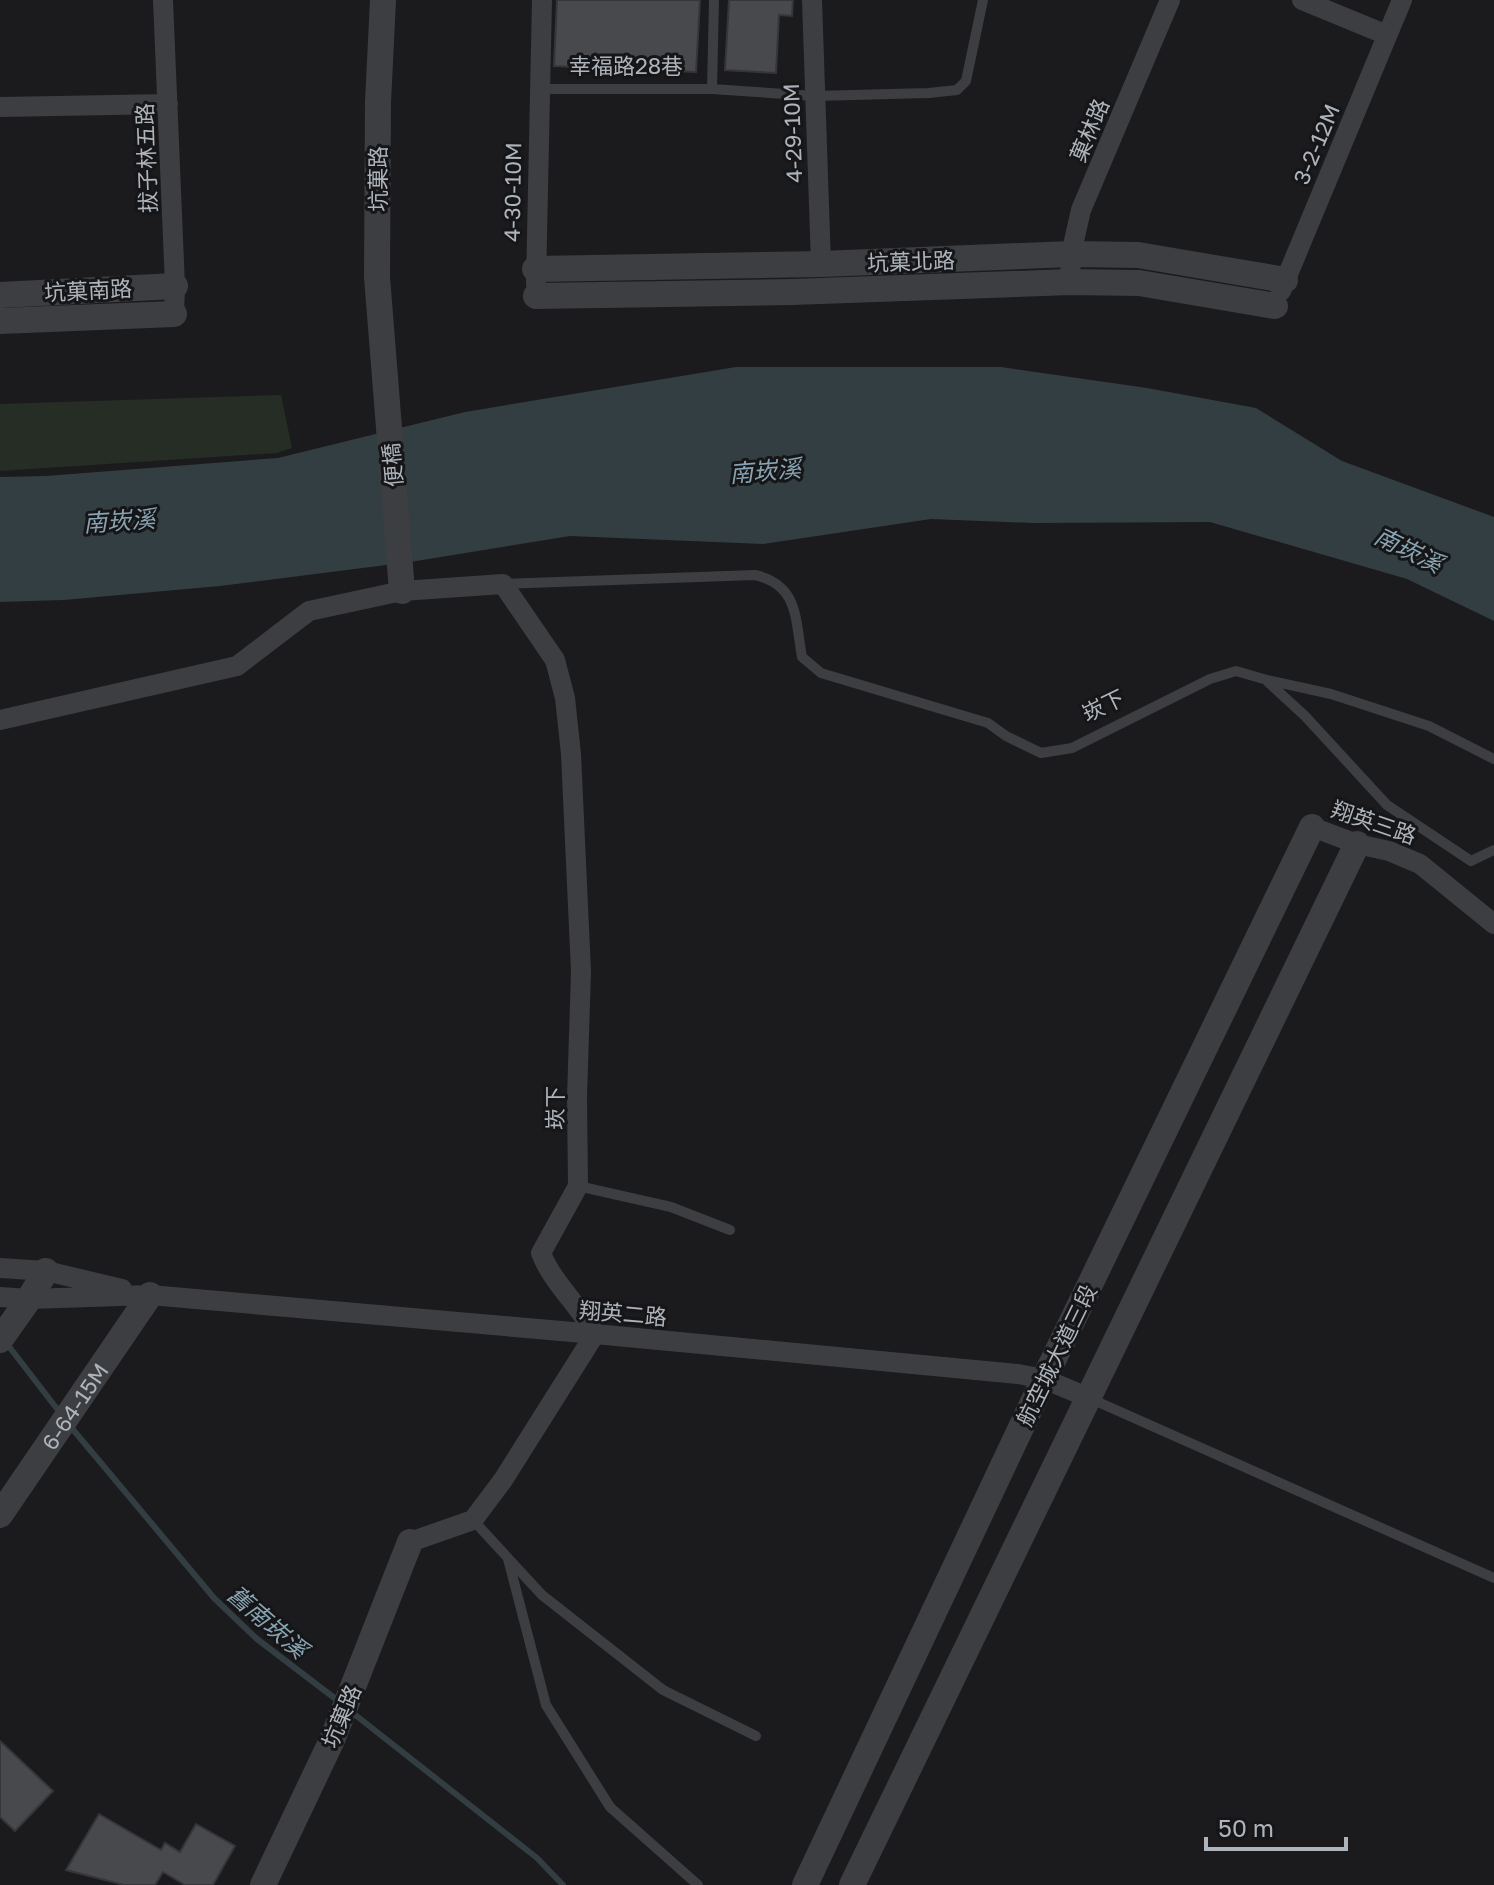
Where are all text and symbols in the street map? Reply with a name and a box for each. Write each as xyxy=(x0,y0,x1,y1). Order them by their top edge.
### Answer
street label: 幸福路28巷 xyxy=(569,52,683,79)
street label: 4-29-10M xyxy=(777,83,807,183)
street label: 菓林路 xyxy=(1064,94,1114,166)
street label: 3-2-12M xyxy=(1287,100,1345,188)
street label: 拔子林五路 xyxy=(131,103,161,213)
street label: 4-30-10M xyxy=(498,142,526,242)
street label: 坑菓路 xyxy=(364,146,391,212)
street label: 坑菓北路 xyxy=(867,246,955,276)
street label: 坑菓南路 xyxy=(43,274,133,306)
street label: 便橋 xyxy=(377,442,407,488)
water label: 南崁溪 xyxy=(728,452,805,488)
water label: 南崁溪 xyxy=(82,503,159,537)
water label: 南崁溪 xyxy=(1370,520,1450,579)
street label: 崁下 xyxy=(1077,683,1129,727)
street label: 翔英三路 xyxy=(1328,795,1420,849)
street label: 崁下 xyxy=(541,1086,568,1130)
street label: 航空城大道三段 xyxy=(1010,1280,1102,1430)
street label: 翔英二路 xyxy=(578,1296,668,1330)
street label: 6-64-15M xyxy=(35,1357,113,1455)
water label: 舊南崁溪 xyxy=(222,1579,316,1665)
street label: 坑菓路 xyxy=(316,1680,366,1752)
scale bar xyxy=(1206,1801,1346,1851)
text: 50 m xyxy=(1218,1813,1274,1842)

